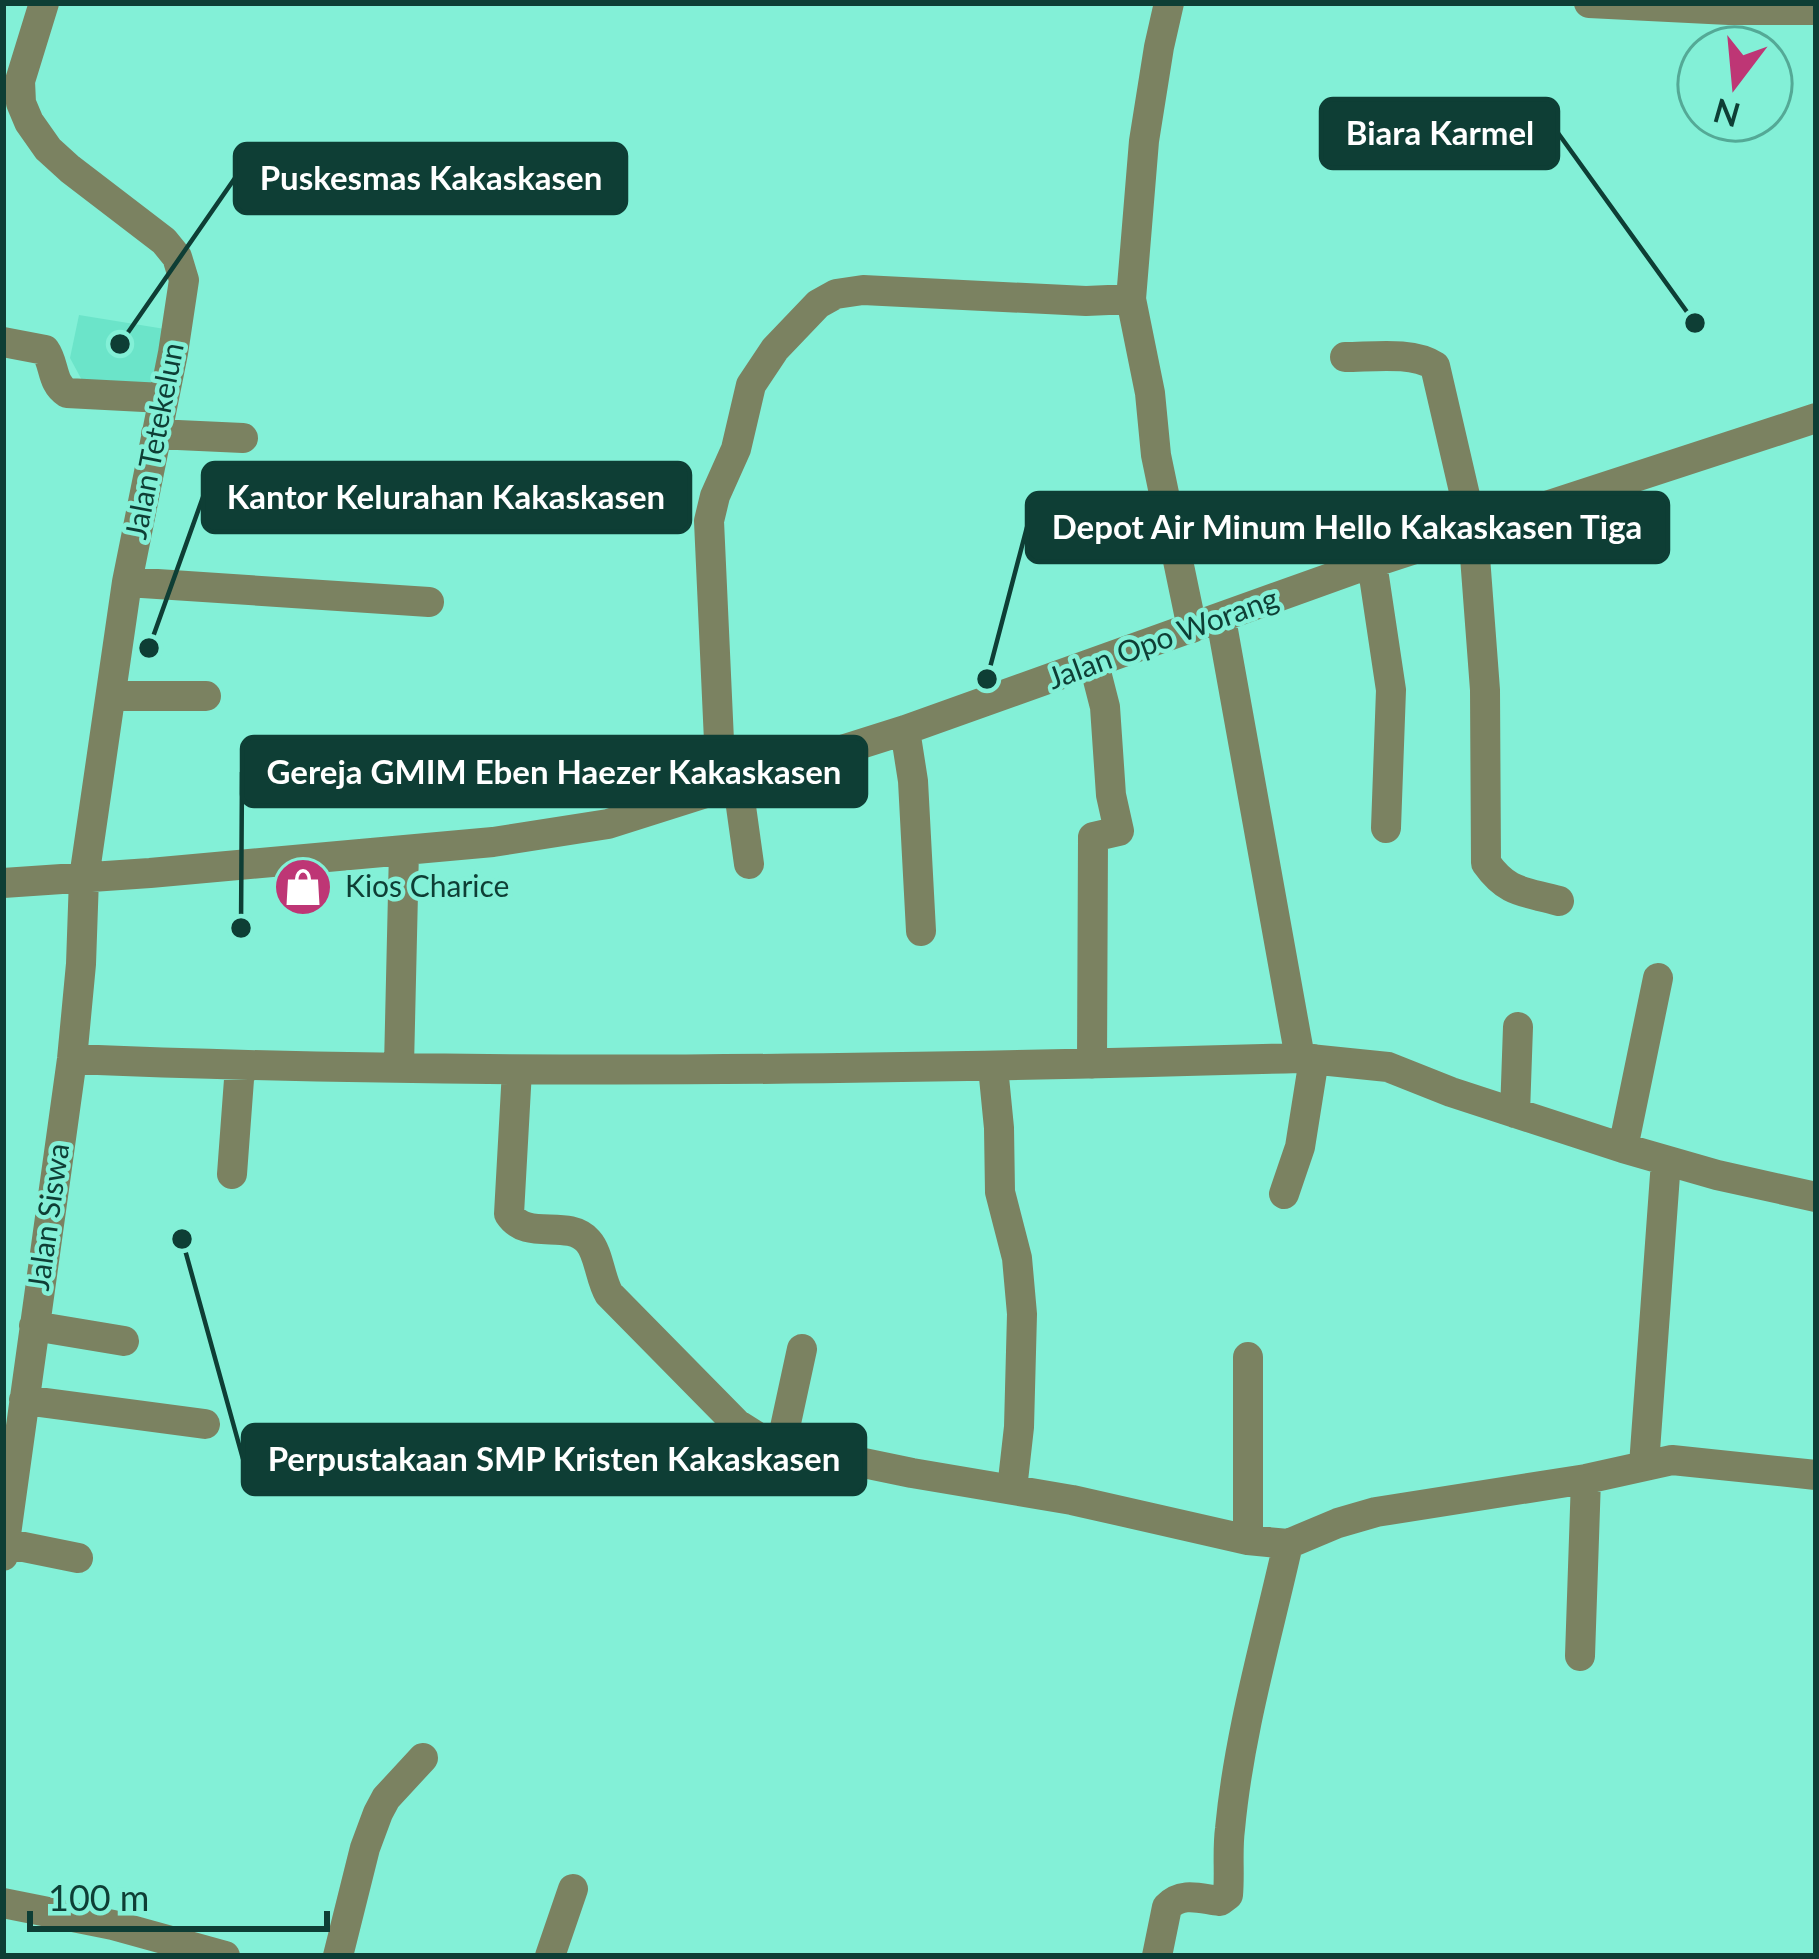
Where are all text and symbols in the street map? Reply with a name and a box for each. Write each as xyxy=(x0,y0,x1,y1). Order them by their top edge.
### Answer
north arrow xyxy=(1675,24,1795,144)
text: N xyxy=(1709,91,1744,137)
callout: Biara Karmel xyxy=(1321,99,1558,168)
text: Biara Karmel xyxy=(1346,112,1534,152)
callout: Puskesmas Kakaskasen xyxy=(235,144,626,213)
text: Puskesmas Kakaskasen xyxy=(260,157,602,197)
street label: Jalan Tetekelun xyxy=(116,339,190,542)
callout: Kantor Kelurahan Kakaskasen xyxy=(203,463,690,532)
text: Kantor Kelurahan Kakaskasen xyxy=(227,476,665,516)
callout: Depot Air Minum Hello Kakaskasen Tiga xyxy=(1027,493,1668,562)
text: Depot Air Minum Hello Kakaskasen Tiga xyxy=(1052,506,1642,546)
street label: Jalan Opo Worang xyxy=(1042,579,1282,696)
callout: Gereja GMIM Eben Haezer Kakaskasen xyxy=(242,737,866,806)
text: Gereja GMIM Eben Haezer Kakaskasen xyxy=(267,751,841,791)
shop icon: Kios Charice xyxy=(272,856,334,918)
place label: Kios Charice xyxy=(345,867,509,903)
street label: Jalan Siswa xyxy=(19,1141,75,1293)
callout: Perpustakaan SMP Kristen Kakaskasen xyxy=(243,1425,865,1494)
text: Perpustakaan SMP Kristen Kakaskasen xyxy=(268,1438,840,1478)
scale bar xyxy=(30,1857,327,1931)
text: 100 m xyxy=(48,1875,149,1919)

